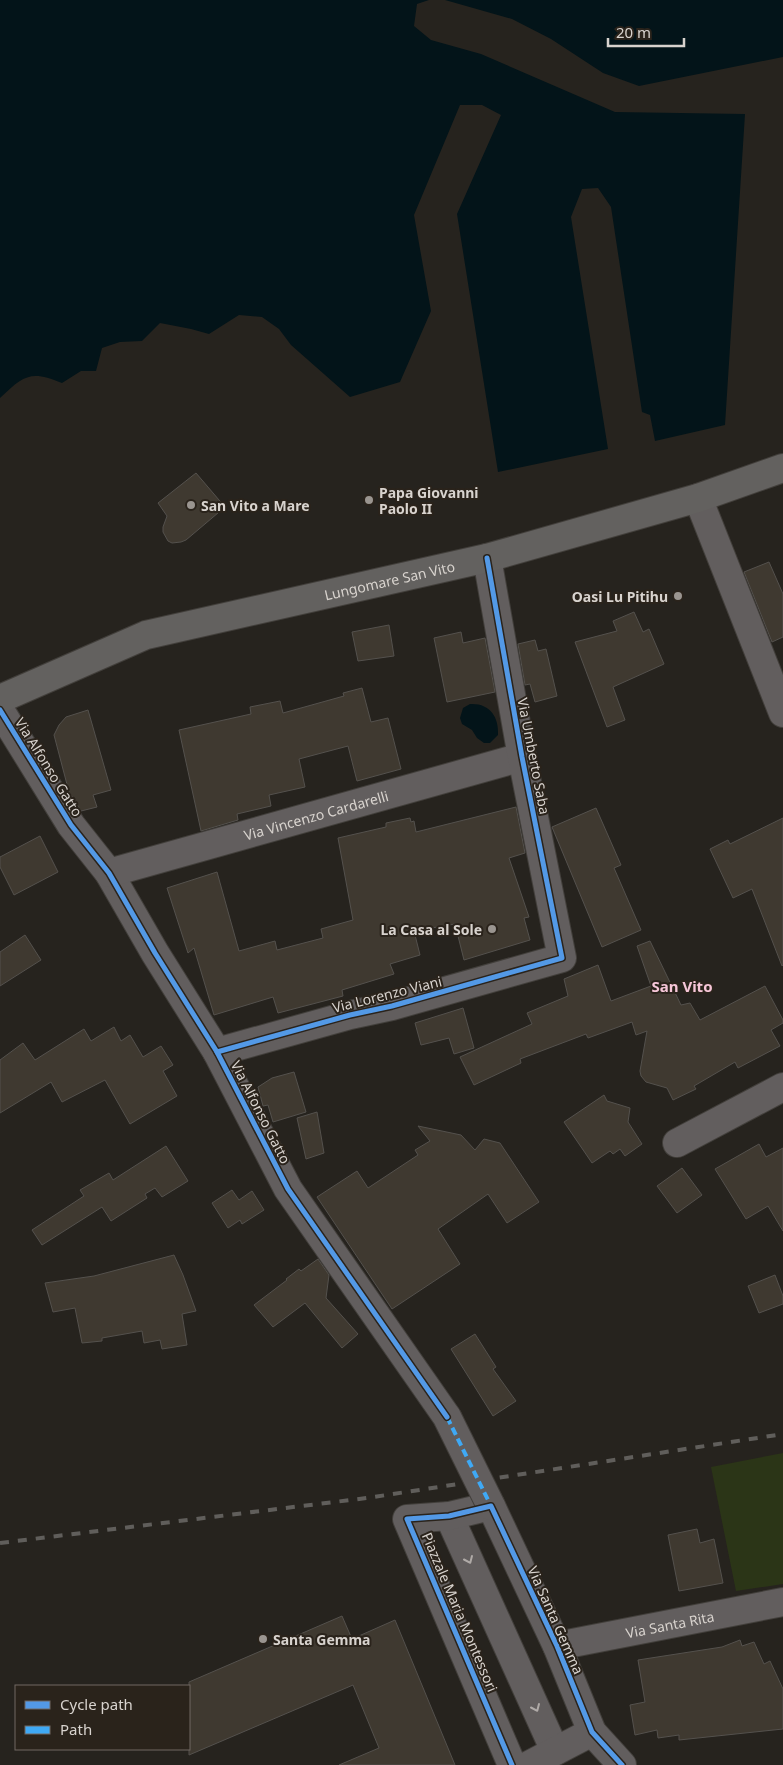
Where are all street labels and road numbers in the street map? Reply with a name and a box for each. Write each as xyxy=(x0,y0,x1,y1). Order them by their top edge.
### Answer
street label: Lungomare San Vito xyxy=(322,556,457,604)
street label: Via Umberto Saba xyxy=(513,696,555,816)
street label: Via Alfonso Gatto xyxy=(11,714,87,820)
street label: Via Vincenzo Cardarelli xyxy=(242,786,390,844)
street label: Via Lorenzo Viani xyxy=(330,971,444,1017)
street label: Via Alfonso Gatto xyxy=(227,1057,295,1167)
street label: Piazzale Maria Montessori xyxy=(418,1529,502,1695)
street label: Via Santa Gemma xyxy=(524,1563,588,1677)
street label: Via Santa Rita xyxy=(624,1606,716,1642)

